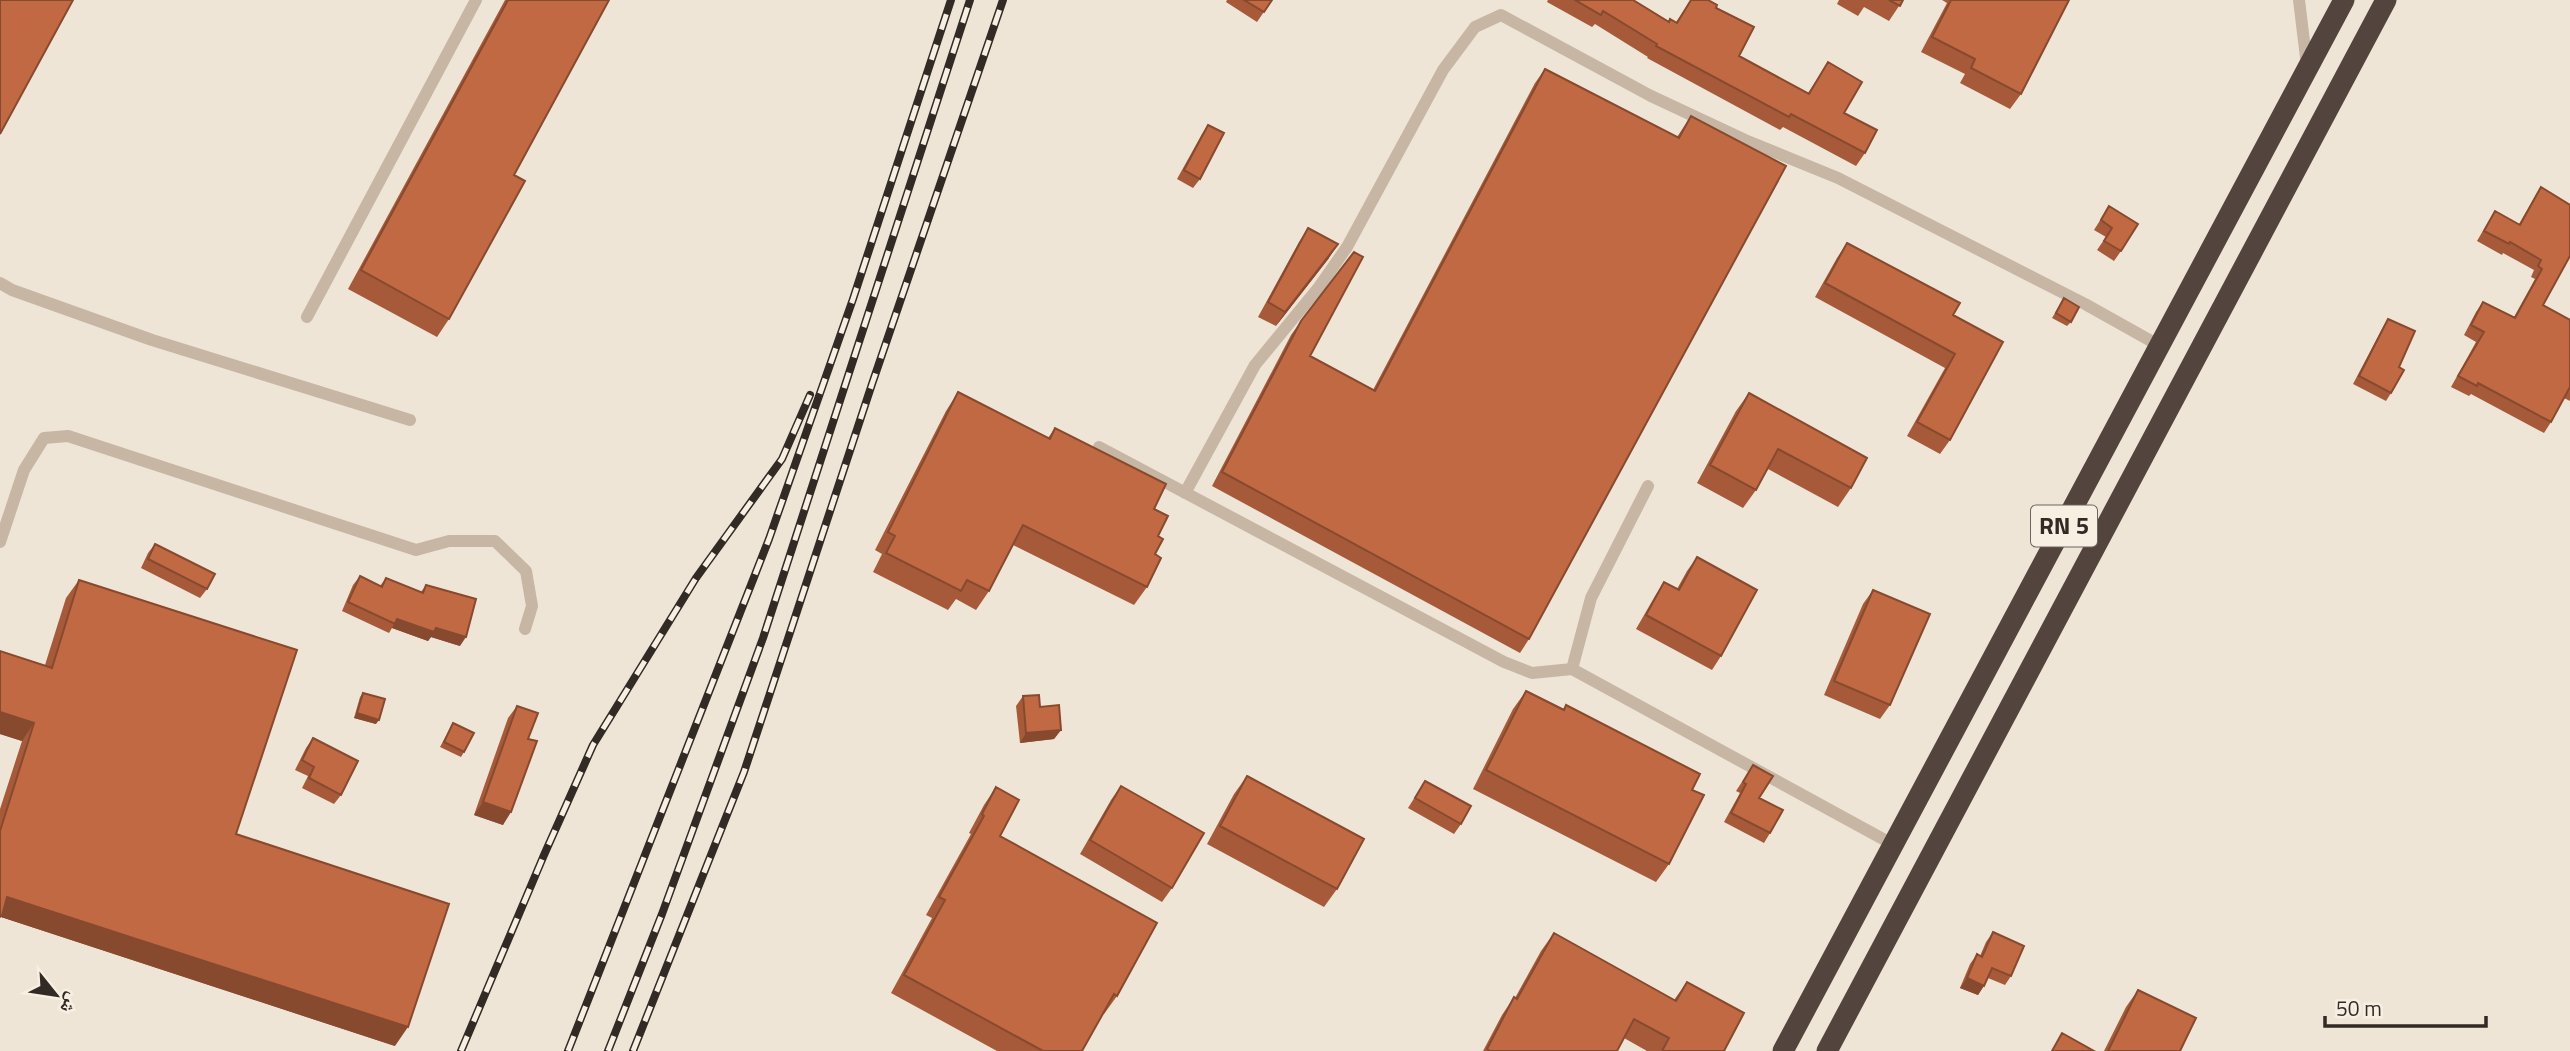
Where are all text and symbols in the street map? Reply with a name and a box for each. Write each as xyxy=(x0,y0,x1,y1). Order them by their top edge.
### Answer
road number: RN 5 xyxy=(2031,505,2097,546)
north arrow xyxy=(21,960,91,1030)
scale bar xyxy=(2325,984,2486,1028)
text: ش xyxy=(54,988,89,1020)
text: 50 m xyxy=(2336,992,2382,1024)

